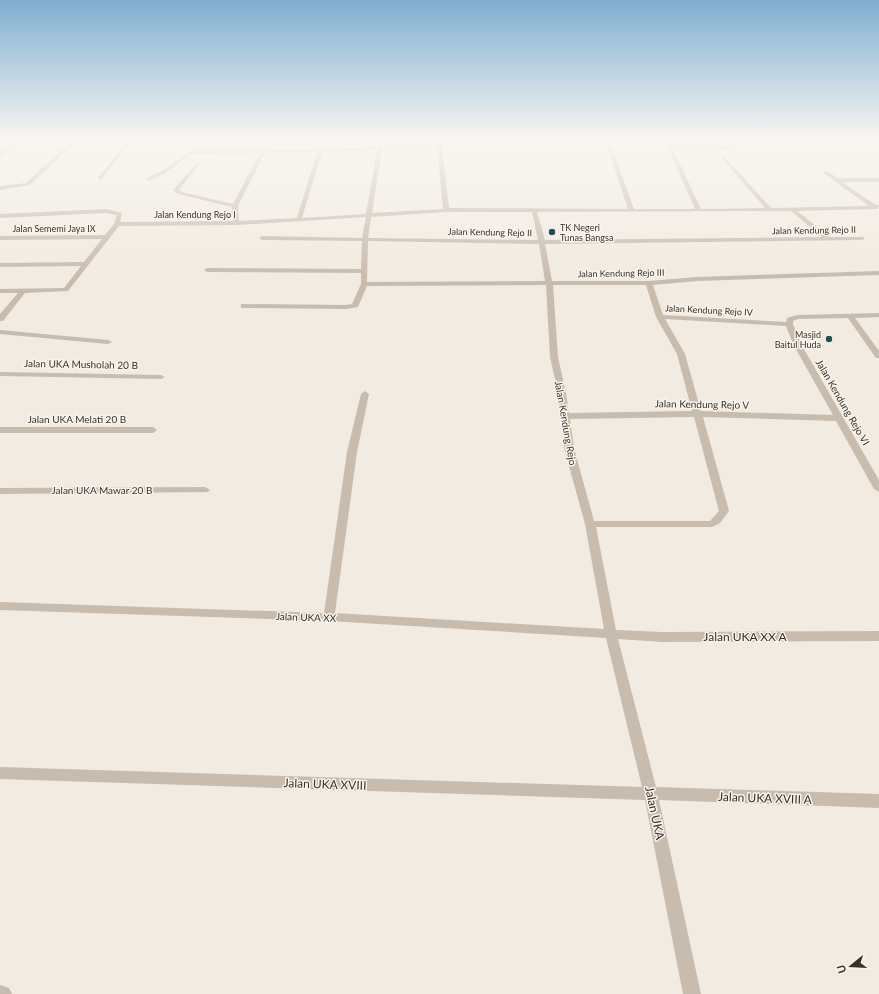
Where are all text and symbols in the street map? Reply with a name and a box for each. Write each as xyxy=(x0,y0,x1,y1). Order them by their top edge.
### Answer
street label: Jalan Kendung Rejo I xyxy=(154,209,236,220)
place label: TK Negeri Tunas Bangsa xyxy=(560,222,613,243)
street label: Jalan Sememi Jaya IX xyxy=(12,223,96,234)
street label: Jalan Kendung Rejo II xyxy=(772,224,856,236)
street label: Jalan Kendung Rejo II xyxy=(448,226,532,238)
marker: TK Negeri Tunas Bangsa xyxy=(547,227,557,237)
street label: Jalan Kendung Rejo III xyxy=(578,267,664,279)
street label: Jalan Kendung Rejo IV xyxy=(665,302,754,318)
place label: Masjid Baitul Huda xyxy=(775,329,821,350)
marker: Masjid Baitul Huda xyxy=(824,334,834,344)
street label: Jalan UKA Musholah 20 B xyxy=(24,357,138,371)
street label: Jalan Kendung Rejo VI xyxy=(814,357,872,447)
street label: Jalan Kendung Rejo xyxy=(553,380,579,466)
street label: Jalan Kendung Rejo V xyxy=(655,397,749,411)
street label: Jalan UKA Melati 20 B xyxy=(28,413,126,425)
street label: Jalan UKA Mawar 20 B xyxy=(52,484,152,496)
street label: Jalan UKA XX xyxy=(276,610,337,624)
street label: Jalan UKA XX A xyxy=(703,629,788,644)
street label: Jalan UKA XVIII xyxy=(283,775,367,793)
street label: Jalan UKA xyxy=(642,785,668,842)
street label: Jalan UKA XVIII A xyxy=(718,789,813,807)
north arrow xyxy=(831,946,871,986)
text: U xyxy=(834,963,848,975)

